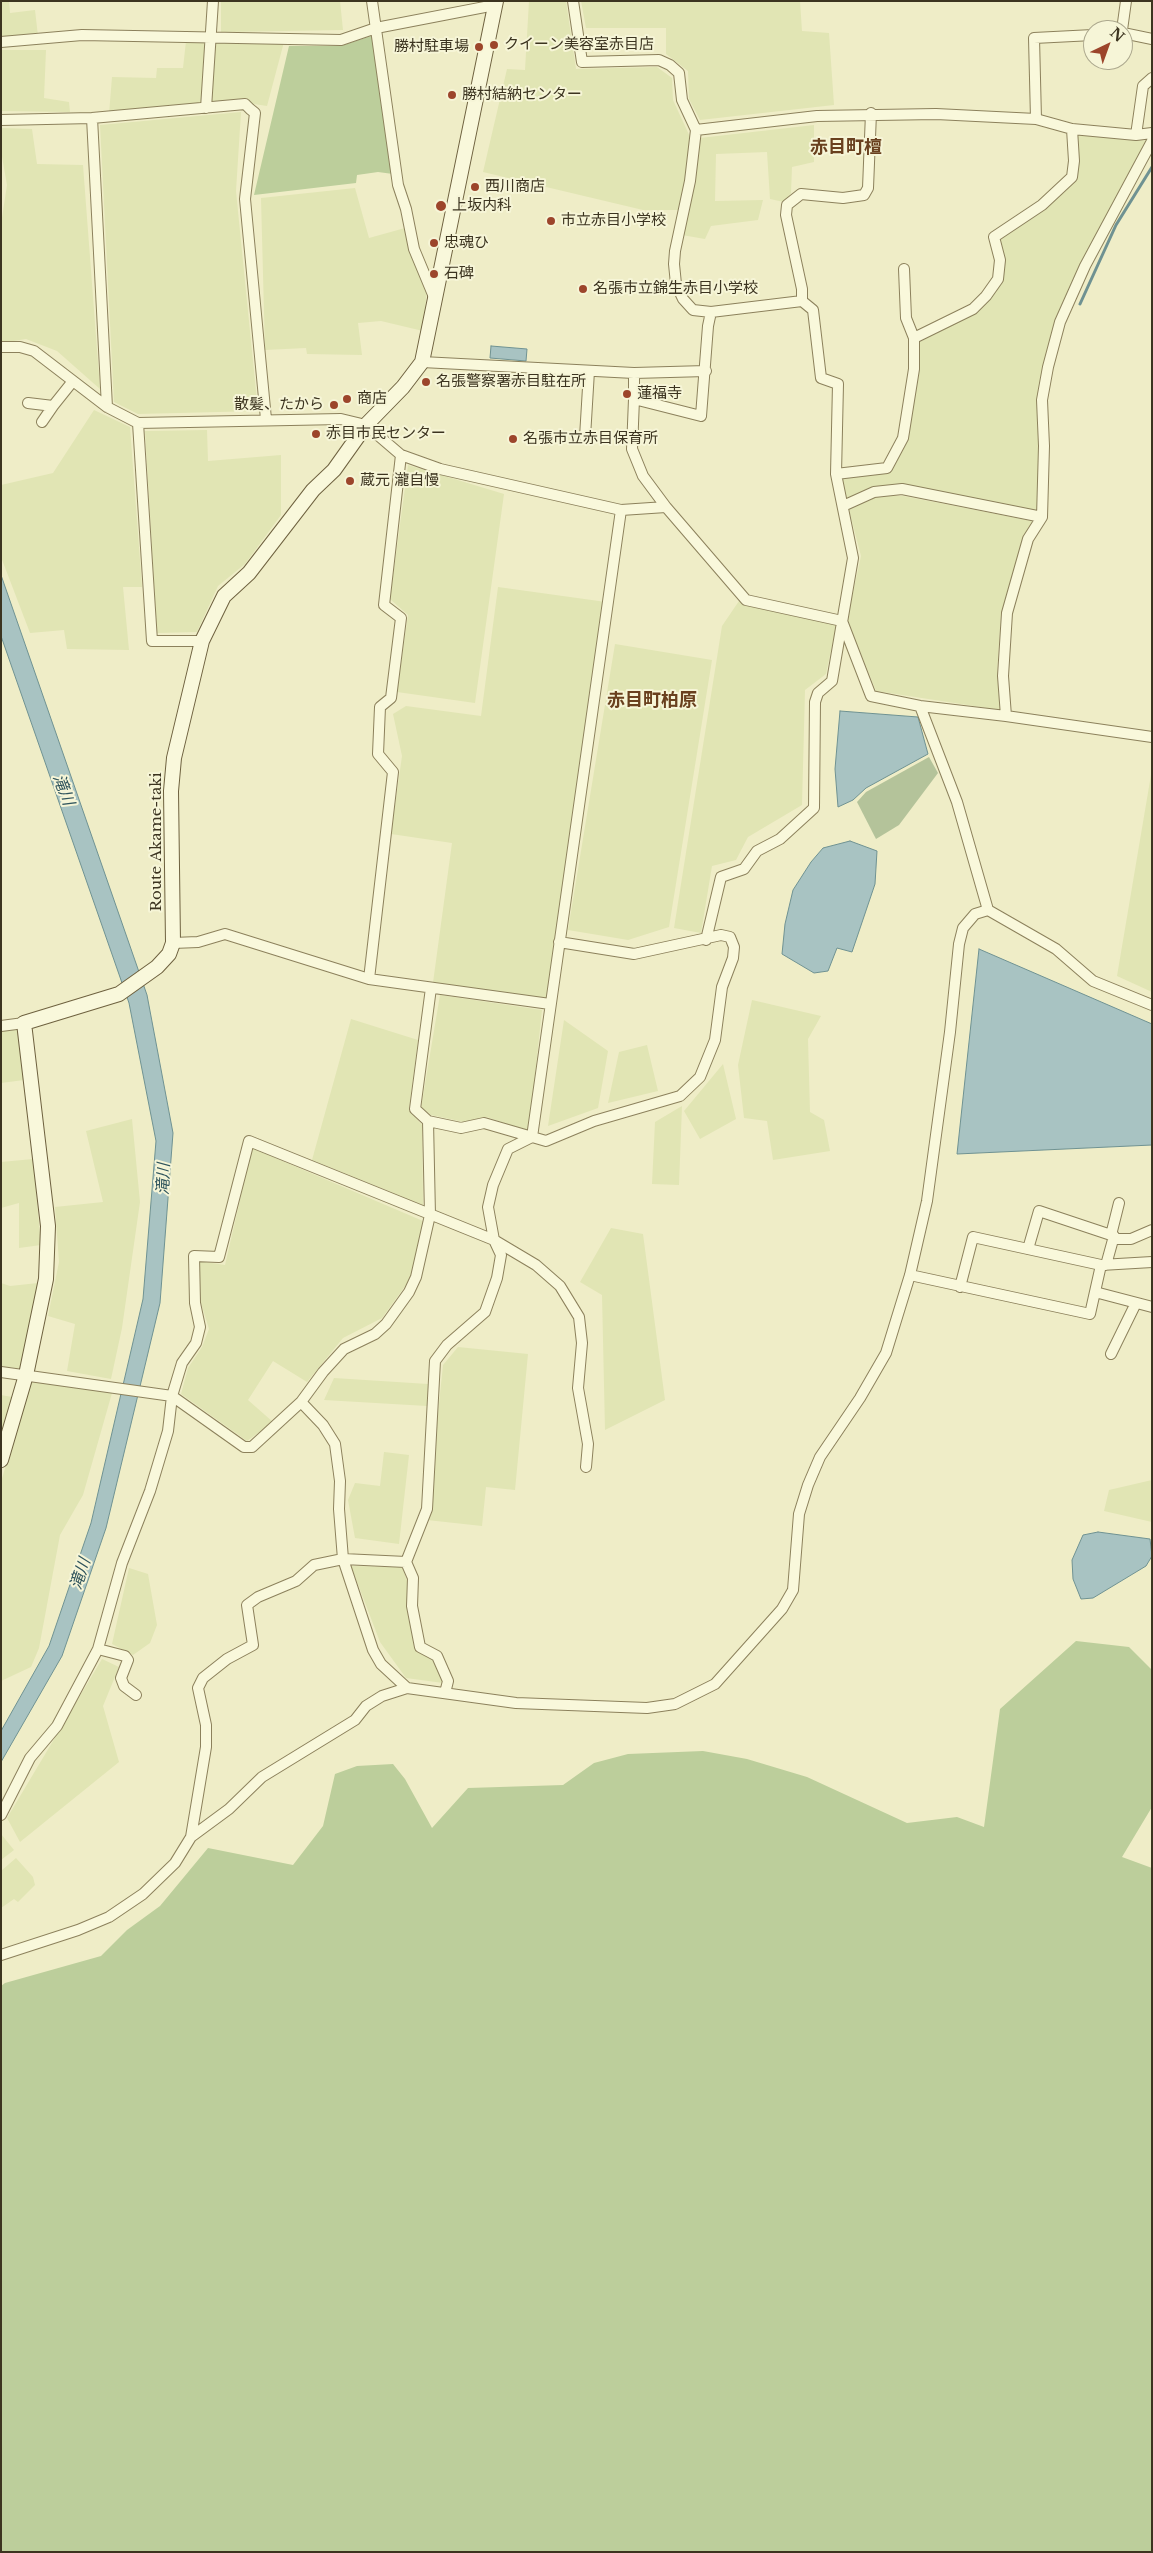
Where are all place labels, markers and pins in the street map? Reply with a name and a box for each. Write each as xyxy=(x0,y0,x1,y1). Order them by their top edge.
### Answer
place label: クイーン美容室赤目店 xyxy=(504,36,654,54)
place label: 勝村駐車場 xyxy=(394,38,469,56)
marker: クイーン美容室赤目店 xyxy=(488,39,500,51)
marker: 勝村駐車場 xyxy=(473,41,485,53)
place label: 勝村結納センター xyxy=(462,86,582,104)
marker: 勝村結納センター xyxy=(446,89,458,101)
place label: 西川商店 xyxy=(485,178,545,196)
marker: 西川商店 xyxy=(469,181,481,193)
place label: 上坂内科 xyxy=(452,197,512,215)
marker: 上坂内科 xyxy=(434,199,448,213)
place label: 市立赤目小学校 xyxy=(561,212,666,230)
marker: 市立赤目小学校 xyxy=(545,215,557,227)
place label: 忠魂ひ xyxy=(444,234,489,252)
marker: 忠魂ひ xyxy=(428,237,440,249)
place label: 石碑 xyxy=(444,265,474,283)
marker: 石碑 xyxy=(428,268,440,280)
place label: 名張市立錦生赤目小学校 xyxy=(593,280,758,298)
marker: 名張市立錦生赤目小学校 xyxy=(577,283,589,295)
place label: 名張警察署赤目駐在所 xyxy=(436,373,586,391)
marker: 名張警察署赤目駐在所 xyxy=(420,376,432,388)
place label: 蓮福寺 xyxy=(637,385,682,403)
marker: 蓮福寺 xyxy=(621,388,633,400)
place label: 商店 xyxy=(357,390,387,408)
marker: 商店 xyxy=(341,393,353,405)
place label: 散髪、たから xyxy=(234,396,324,414)
marker: 散髪、たから xyxy=(328,399,340,411)
place label: 赤目市民センター xyxy=(326,425,446,443)
marker: 赤目市民センター xyxy=(310,428,322,440)
place label: 名張市立赤目保育所 xyxy=(523,430,658,448)
marker: 名張市立赤目保育所 xyxy=(507,433,519,445)
place label: 蔵元 瀧自慢 xyxy=(360,472,439,490)
marker: 蔵元 瀧自慢 xyxy=(344,475,356,487)

